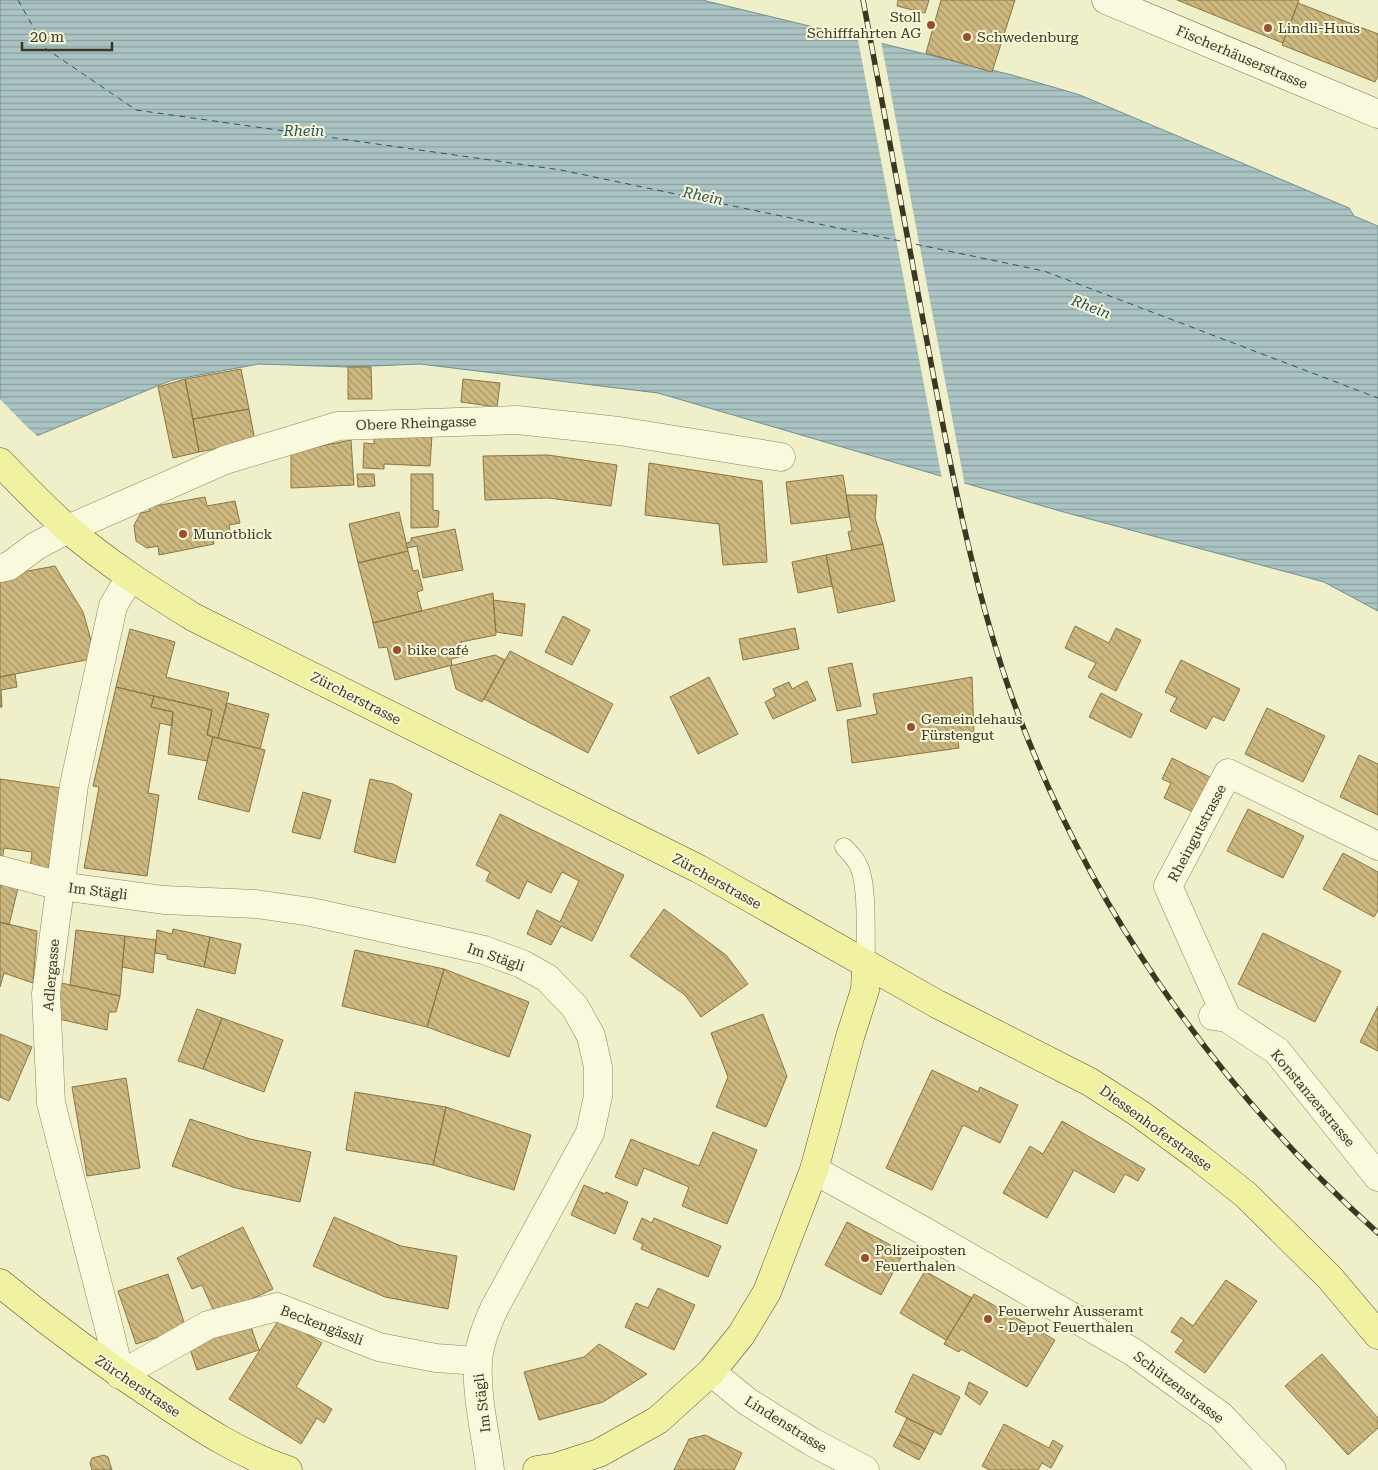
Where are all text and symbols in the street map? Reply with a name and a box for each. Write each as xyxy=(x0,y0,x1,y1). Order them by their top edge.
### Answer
place label: Stoll Schifffahrten AG xyxy=(807,9,922,41)
marker: Stoll Schifffahrten AG xyxy=(925,19,937,31)
scale bar xyxy=(22,20,112,52)
place label: Lindli-Huus xyxy=(1278,20,1360,36)
street label: Fischerhäuserstrasse xyxy=(1174,22,1310,92)
marker: Lindli-Huus xyxy=(1262,22,1274,34)
text: 20 m xyxy=(30,28,65,46)
place label: Schwedenburg xyxy=(977,29,1079,45)
marker: Schwedenburg xyxy=(961,31,973,43)
water label: Rhein xyxy=(283,122,324,140)
water label: Rhein xyxy=(680,183,725,209)
water label: Rhein xyxy=(1068,291,1113,323)
street label: Obere Rheingasse xyxy=(355,413,477,433)
place label: Munotblick xyxy=(193,526,273,542)
marker: Munotblick xyxy=(177,528,189,540)
place label: bike café xyxy=(407,642,469,658)
marker: bike café xyxy=(391,644,403,656)
street label: Zürcherstrasse xyxy=(308,668,404,728)
place label: Gemeindehaus Fürstengut xyxy=(921,711,1023,743)
marker: Gemeindehaus Fürstengut xyxy=(905,721,917,733)
street label: Rheingutstrasse xyxy=(1165,781,1230,884)
street label: Zürcherstrasse xyxy=(670,850,765,912)
street label: Im Stägli xyxy=(67,879,129,903)
street label: Adlergasse xyxy=(40,938,62,1012)
street label: Im Stägli xyxy=(465,940,527,974)
street label: Konstanzerstrasse xyxy=(1268,1046,1359,1150)
street label: Diessenhoferstrasse xyxy=(1097,1082,1216,1174)
place label: Polizeiposten Feuerthalen xyxy=(875,1242,966,1274)
marker: Polizeiposten Feuerthalen xyxy=(859,1252,871,1264)
street label: Beckengässli xyxy=(278,1302,366,1348)
place label: Feuerwehr Ausseramt - Depot Feuerthalen xyxy=(998,1303,1144,1335)
marker: Feuerwehr Ausseramt - Depot Feuerthalen xyxy=(982,1313,994,1325)
street label: Schützenstrasse xyxy=(1131,1348,1228,1426)
street label: Zürcherstrasse xyxy=(92,1352,184,1421)
street label: Im Stägli xyxy=(470,1372,494,1434)
street label: Lindenstrasse xyxy=(742,1392,830,1456)

